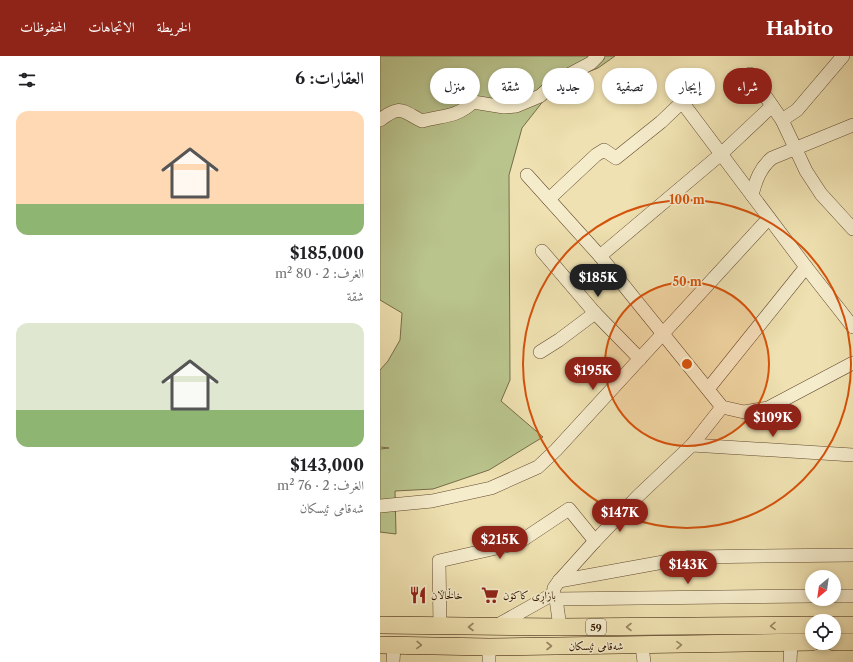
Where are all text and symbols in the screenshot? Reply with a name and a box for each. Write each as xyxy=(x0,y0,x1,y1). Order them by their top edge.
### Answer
text: Habito xyxy=(766,17,833,40)
text: المحفوظات xyxy=(20,18,66,36)
text: الاتجاهات xyxy=(88,18,135,36)
text: الخريطة xyxy=(157,18,191,36)
text: العقارات: 6 xyxy=(295,68,364,88)
chip: منزل xyxy=(430,68,480,104)
chip: شقة xyxy=(488,68,534,104)
chip: جديد xyxy=(542,68,594,104)
chip: تصفية xyxy=(602,68,657,104)
chip: إيجار xyxy=(665,68,715,104)
chip: شراء xyxy=(723,68,772,104)
icon: filters xyxy=(16,69,38,91)
icon: home xyxy=(154,137,226,209)
text: 100 m xyxy=(669,192,705,207)
text: $185,000 xyxy=(290,243,364,263)
pin: $185K xyxy=(570,264,626,298)
text: الغرف: 2 · 80 m² xyxy=(275,265,364,281)
text: $185K xyxy=(579,269,617,285)
text: 50 m xyxy=(672,274,702,289)
text: شقة xyxy=(347,288,364,304)
icon: home xyxy=(154,349,226,421)
pin: $195K xyxy=(565,357,621,391)
centre of rings xyxy=(680,357,694,371)
text: $195K xyxy=(574,362,612,378)
pin: $109K xyxy=(745,404,801,438)
text: $109K xyxy=(753,409,793,425)
text: $143,000 xyxy=(290,455,364,475)
text: الغرف: 2 · 76 m² xyxy=(277,477,364,493)
pin: $147K xyxy=(592,499,648,533)
text: شەقامی ئیسکان xyxy=(300,500,364,516)
text: $147K xyxy=(601,504,639,520)
pin: $215K xyxy=(472,526,528,560)
text: $215K xyxy=(481,531,519,547)
pin: $143K xyxy=(660,551,716,585)
text: $143K xyxy=(669,556,707,572)
north arrow xyxy=(805,570,841,606)
map controls xyxy=(805,570,841,650)
restaurant icon: خاڵخاڵان xyxy=(408,585,428,605)
supermarket icon: بازاڕی کاکۆن xyxy=(480,585,500,605)
place label: خاڵخاڵان xyxy=(431,588,463,602)
place label: بازاڕی کاکۆن xyxy=(503,588,556,605)
button: locate xyxy=(805,614,841,650)
road number: 59 xyxy=(586,619,606,635)
one-way arrow xyxy=(770,622,776,630)
one-way arrow xyxy=(468,623,474,631)
one-way arrow xyxy=(626,623,632,631)
street label: شەقامی ئیسکان xyxy=(569,639,623,653)
one-way arrow xyxy=(416,641,422,650)
one-way arrow xyxy=(676,641,682,649)
one-way arrow xyxy=(546,642,552,650)

